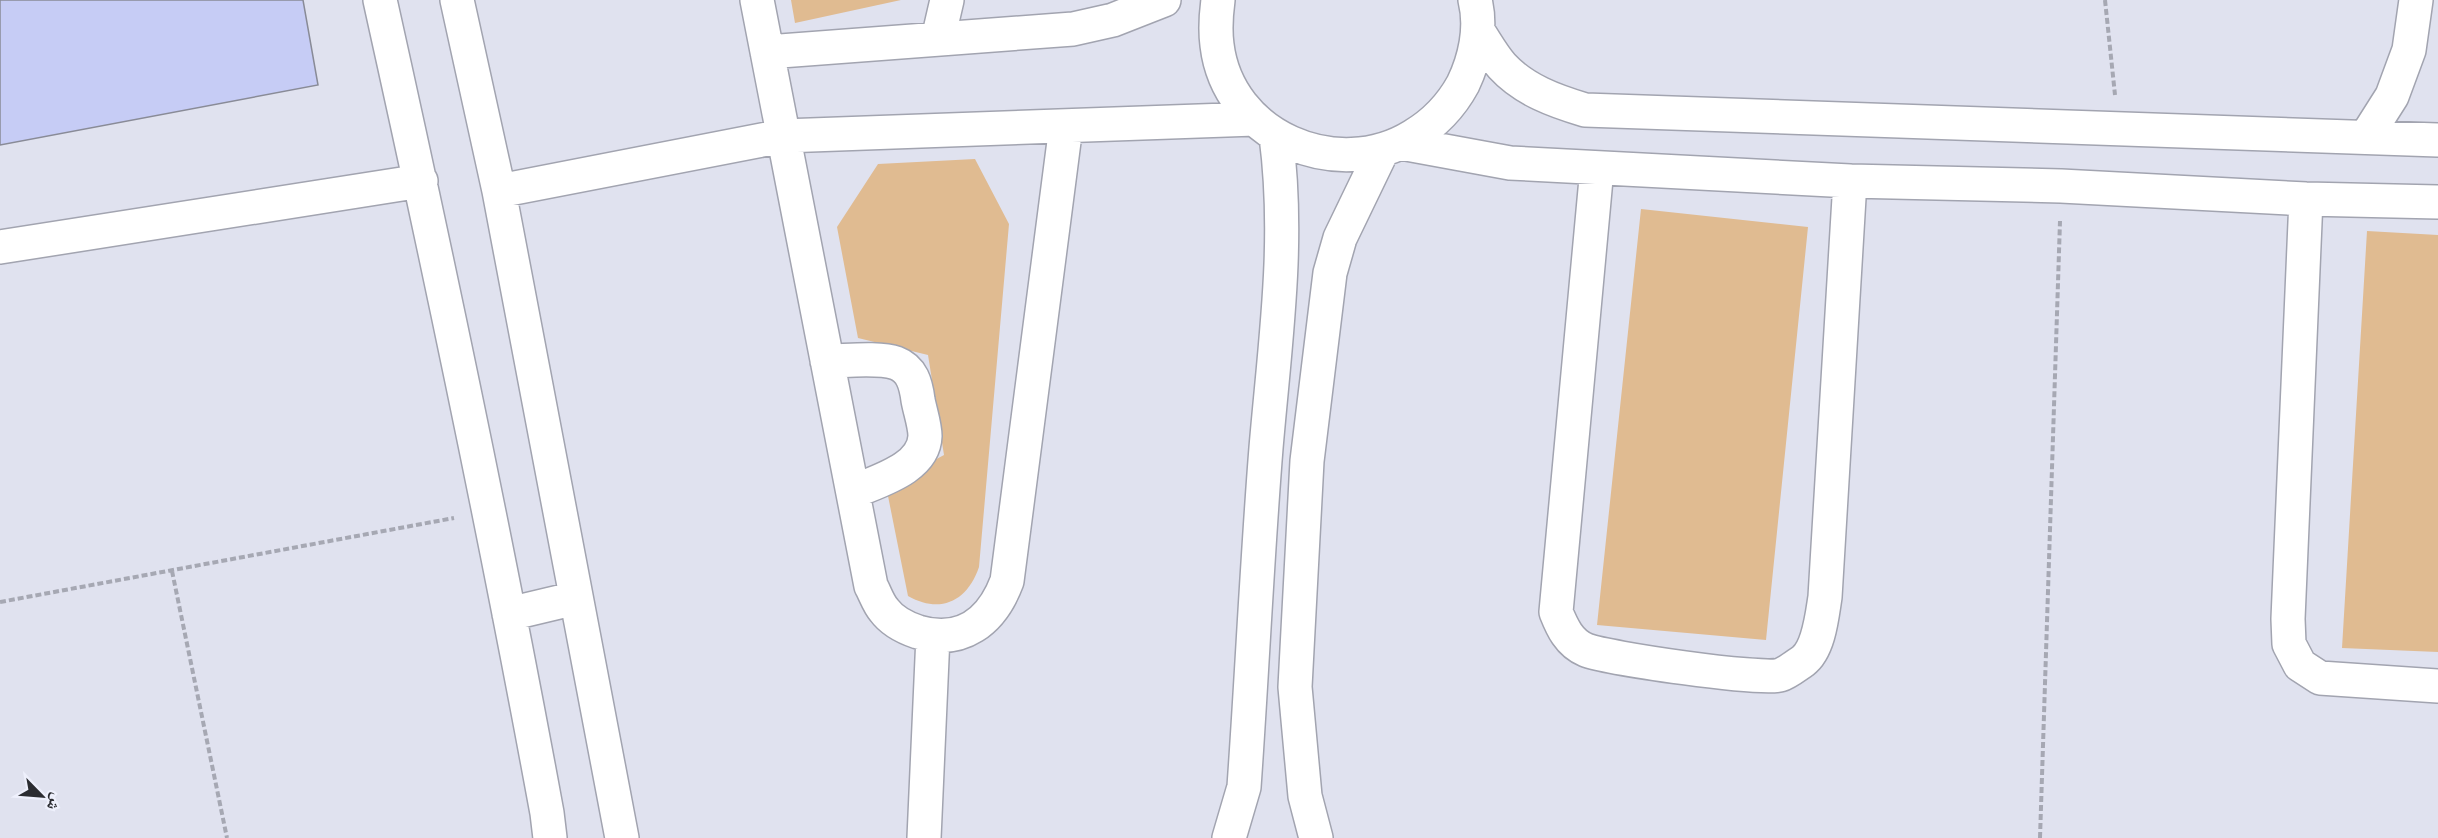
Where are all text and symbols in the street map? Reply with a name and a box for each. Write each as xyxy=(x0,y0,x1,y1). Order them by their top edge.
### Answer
north arrow xyxy=(12,766,72,826)
text: ش xyxy=(43,790,68,814)

